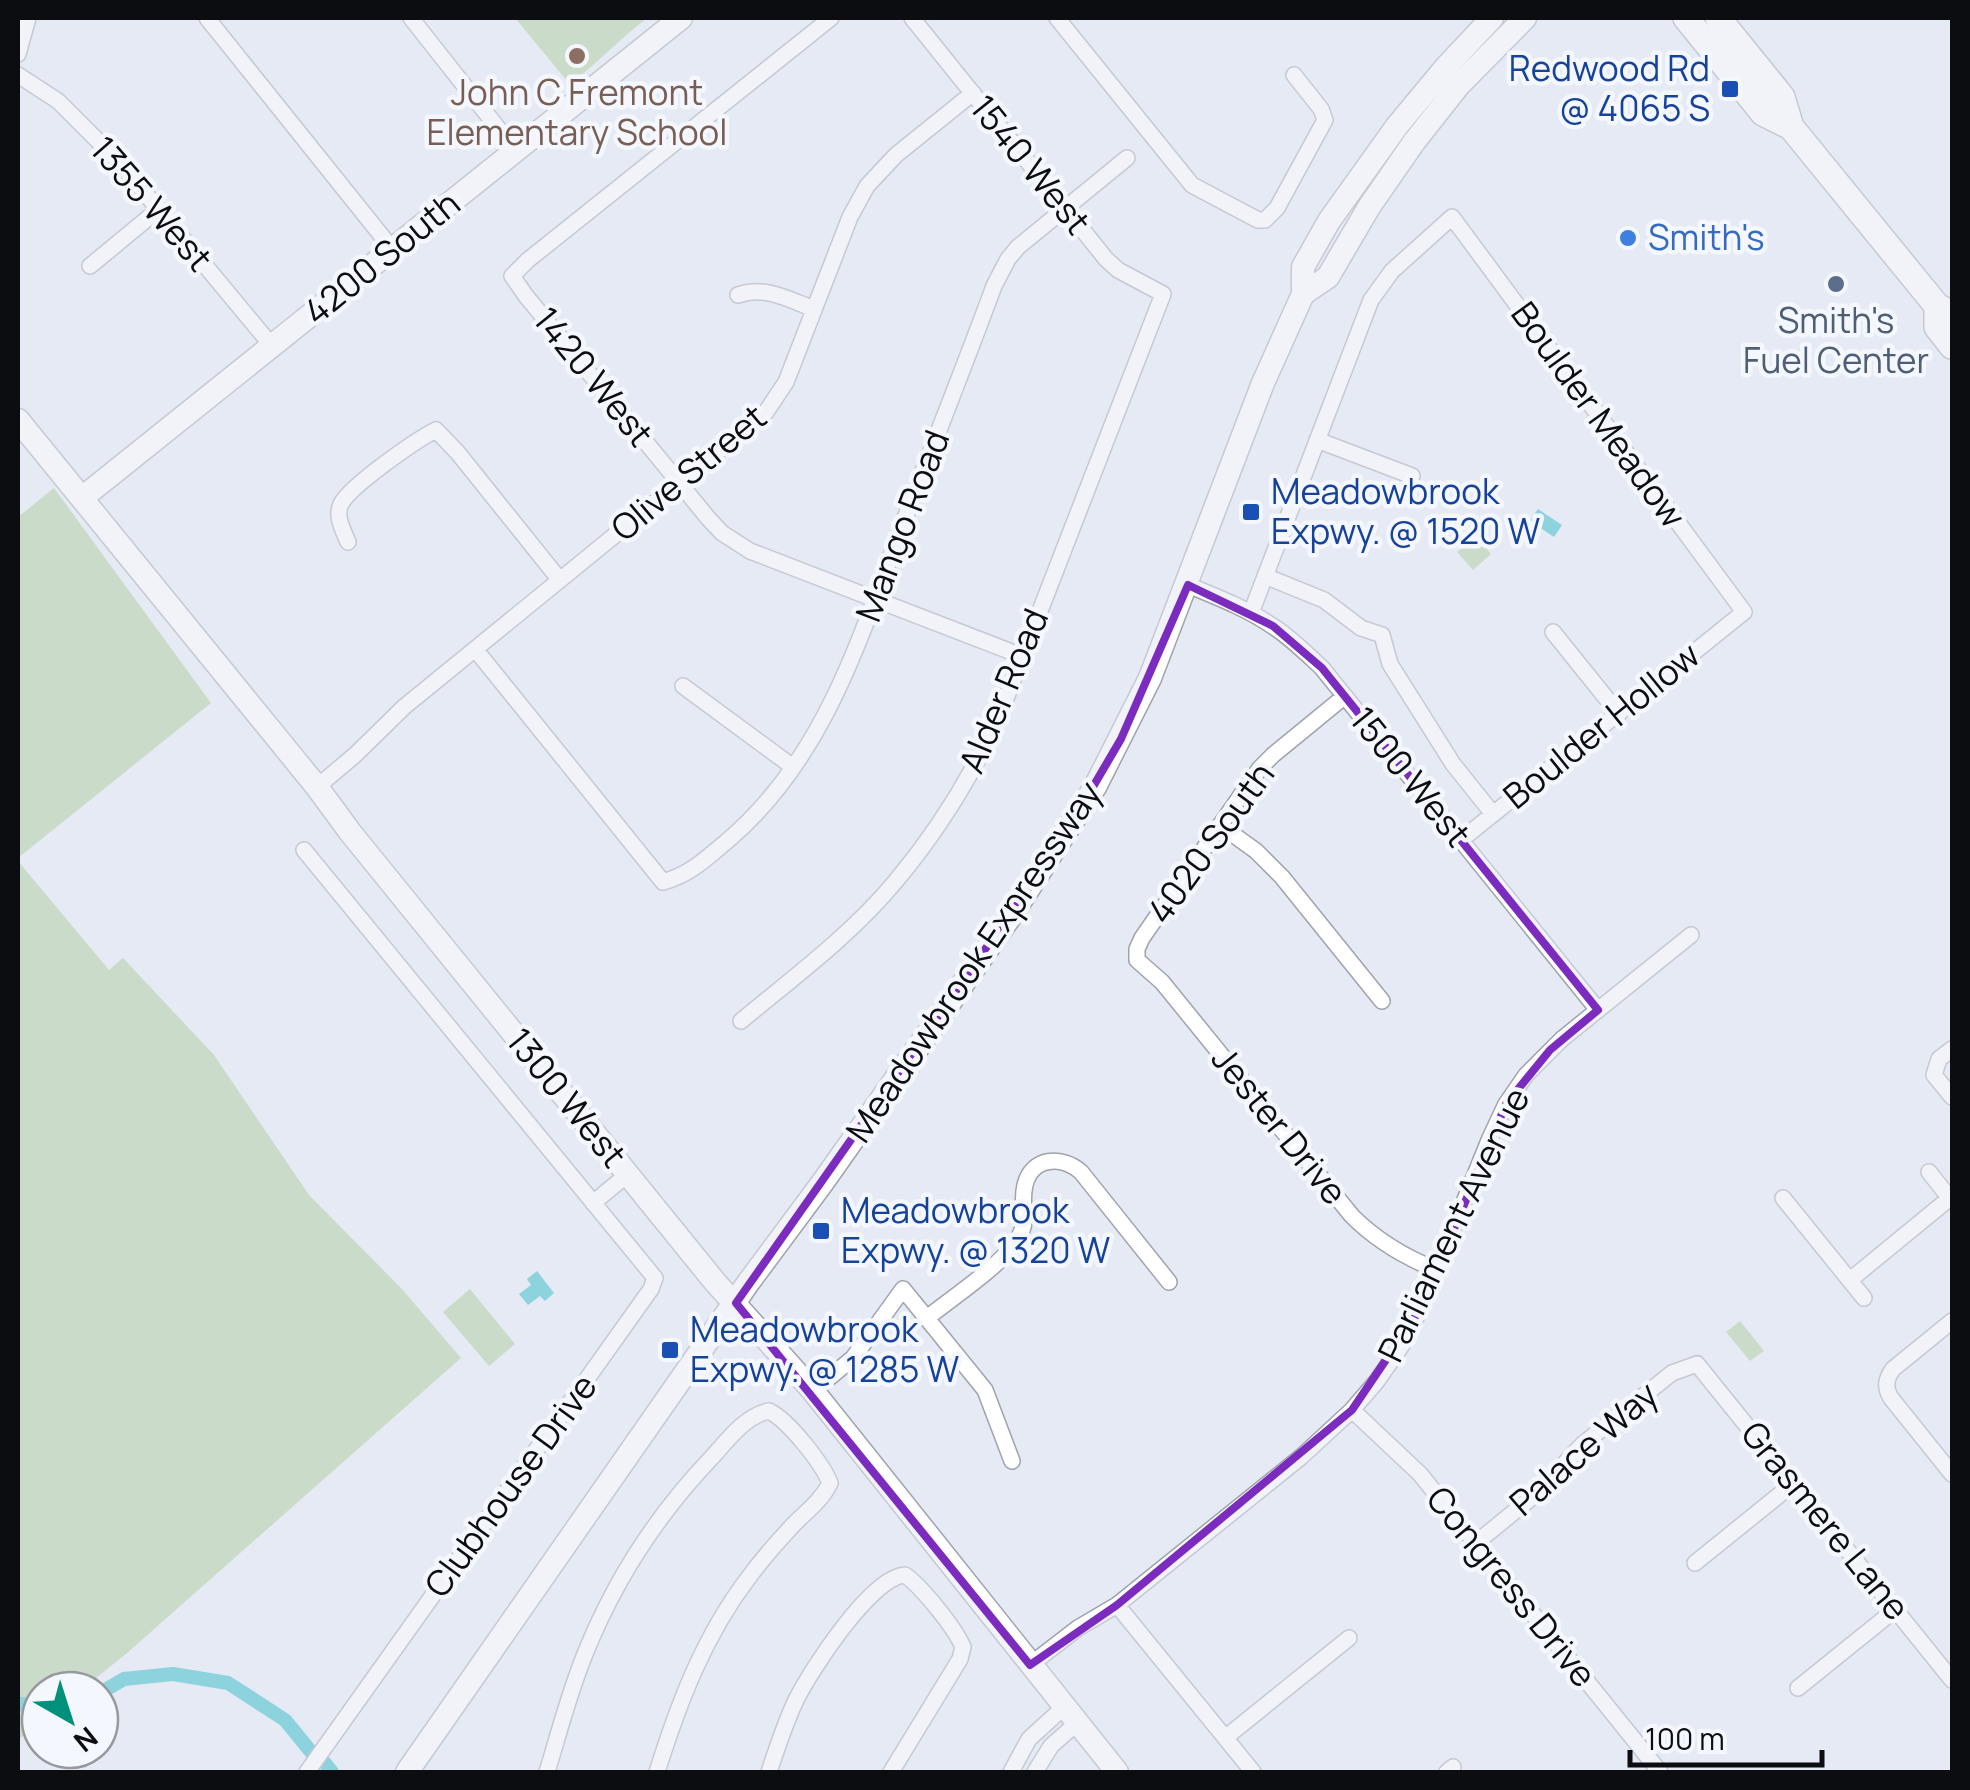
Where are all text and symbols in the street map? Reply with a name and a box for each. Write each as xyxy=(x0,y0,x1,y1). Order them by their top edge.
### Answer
place label: Redwood Rd @ 4065 S xyxy=(1509,44,1710,132)
marker: John C Fremont Elementary School xyxy=(566,45,588,67)
place label: John C Fremont Elementary School xyxy=(427,68,727,156)
marker: Redwood Rd @ 4065 S xyxy=(1719,78,1741,100)
street label: 1540 West xyxy=(960,85,1102,244)
street label: 1355 West xyxy=(80,126,224,281)
street label: 4200 South xyxy=(293,179,470,335)
place label: Smith's xyxy=(1648,213,1765,261)
marker: Smith's xyxy=(1617,227,1639,249)
marker: Smith's Fuel Center xyxy=(1825,273,1847,295)
street label: Boulder Meadow xyxy=(1500,292,1697,537)
place label: Smith's Fuel Center xyxy=(1743,296,1929,384)
street label: 1420 West xyxy=(523,297,665,456)
street label: Olive Street xyxy=(601,393,776,551)
street label: Mango Road xyxy=(844,423,960,628)
place label: Meadowbrook Expwy. @ 1520 W xyxy=(1271,467,1540,555)
marker: Meadowbrook Expwy. @ 1520 W xyxy=(1240,501,1262,523)
street label: Alder Road xyxy=(947,601,1059,780)
street label: Boulder Hollow xyxy=(1493,631,1710,819)
street label: 1500 West xyxy=(1340,696,1482,856)
street label: 4020 South xyxy=(1135,752,1285,933)
street label: Meadowbrook Expressway xyxy=(834,771,1112,1151)
street label: 1300 West xyxy=(496,1018,638,1177)
street label: Jester Drive xyxy=(1201,1036,1358,1214)
street label: Parliament Avenue xyxy=(1366,1080,1540,1370)
place label: Meadowbrook Expwy. @ 1320 W xyxy=(841,1186,1111,1274)
marker: Meadowbrook Expwy. @ 1320 W xyxy=(810,1220,832,1242)
place label: Meadowbrook Expwy. @ 1285 W xyxy=(690,1305,959,1393)
marker: Meadowbrook Expwy. @ 1285 W xyxy=(659,1339,681,1361)
street label: Clubhouse Drive xyxy=(413,1364,607,1607)
street label: Palace Way xyxy=(1499,1371,1668,1526)
street label: Grasmere Lane xyxy=(1731,1411,1921,1630)
street label: Congress Drive xyxy=(1416,1476,1608,1697)
north arrow xyxy=(20,1670,120,1770)
scale bar xyxy=(1630,1705,1822,1767)
text: 100 m xyxy=(1645,1718,1725,1759)
text: N xyxy=(67,1719,106,1761)

